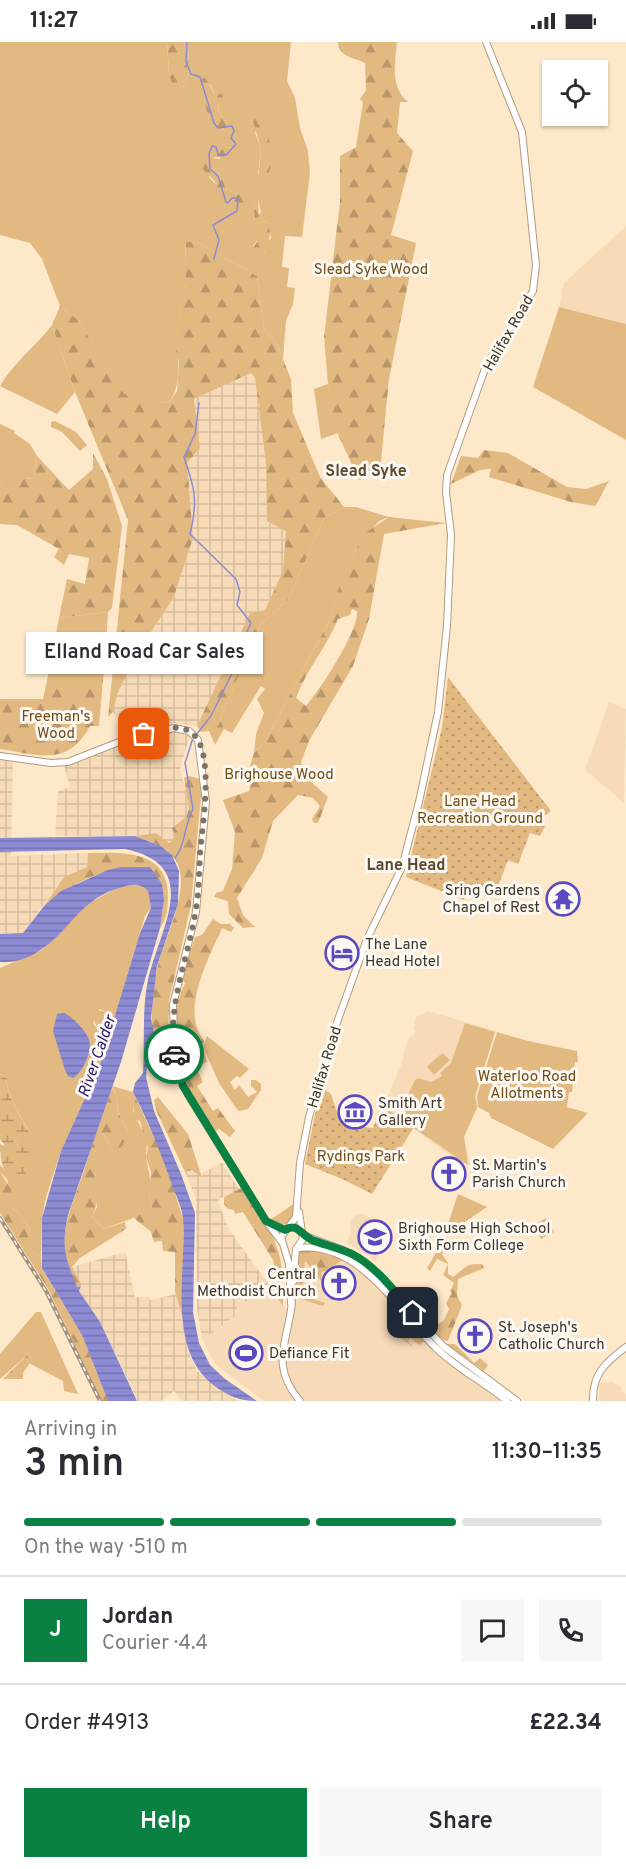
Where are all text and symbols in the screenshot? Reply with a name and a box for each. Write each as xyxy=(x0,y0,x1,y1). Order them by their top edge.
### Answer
text: 11:27 xyxy=(30,8,78,35)
map controls xyxy=(542,60,608,126)
button: locate xyxy=(542,60,608,126)
park label: Slead Syke Wood xyxy=(314,261,428,280)
street label: Halifax Road xyxy=(480,292,539,375)
district label: Slead Syke xyxy=(325,462,407,482)
callout: Elland Road Car Sales xyxy=(26,632,262,674)
text: Elland Road Car Sales xyxy=(44,640,245,666)
park label: Freeman's Wood xyxy=(22,708,90,744)
pin xyxy=(118,708,169,759)
icon: bag xyxy=(127,717,160,750)
park label: Brighouse Wood xyxy=(224,766,334,785)
park label: Lane Head Recreation Ground xyxy=(417,793,543,829)
district label: Lane Head xyxy=(366,856,446,876)
temple icon: Sring Gardens Chapel of Rest xyxy=(545,881,581,917)
place label: Sring Gardens Chapel of Rest xyxy=(443,882,540,918)
hotel icon: The Lane Head Hotel xyxy=(324,935,360,971)
place label: The Lane Head Hotel xyxy=(365,936,440,972)
water label: River Calder xyxy=(75,1011,122,1100)
courier xyxy=(144,1024,204,1084)
street label: Halifax Road xyxy=(304,1024,347,1111)
icon: car xyxy=(158,1038,191,1071)
park label: Waterloo Road Allotments xyxy=(478,1068,576,1104)
museum icon: Smith Art Gallery xyxy=(337,1094,373,1130)
place label: Smith Art Gallery xyxy=(378,1095,442,1131)
park label: Rydings Park xyxy=(317,1148,405,1167)
church icon: St. Martin's Parish Church xyxy=(431,1156,467,1192)
place label: St. Martin's Parish Church xyxy=(472,1157,566,1193)
school or university icon: Brighouse High School Sixth Form College xyxy=(357,1219,393,1255)
place label: Brighouse High School Sixth Form College xyxy=(398,1220,550,1256)
church icon: Central Methodist Church xyxy=(321,1265,357,1301)
place label: Central Methodist Church xyxy=(197,1266,316,1302)
pin xyxy=(387,1287,438,1338)
icon: home xyxy=(396,1296,429,1329)
church icon: St. Joseph's Catholic Church xyxy=(457,1318,493,1354)
place label: St. Joseph's Catholic Church xyxy=(498,1319,605,1355)
sports icon: Defiance Fit xyxy=(228,1335,264,1371)
place label: Defiance Fit xyxy=(269,1345,350,1364)
text: Arriving in xyxy=(24,1417,117,1443)
text: 11:30–11:35 xyxy=(492,1439,602,1466)
text: 3 min xyxy=(24,1441,124,1490)
text: On the way · 510 m xyxy=(24,1535,188,1561)
button: chat xyxy=(461,1599,524,1662)
button: phone xyxy=(539,1599,602,1662)
text: Jordan xyxy=(102,1604,173,1631)
text: J xyxy=(49,1617,62,1644)
text: Courier · 4.4 xyxy=(102,1631,208,1657)
text: Order #4913 xyxy=(24,1710,149,1737)
text: £22.34 xyxy=(529,1710,602,1737)
button: Help xyxy=(24,1788,307,1857)
button: Share xyxy=(319,1788,602,1857)

